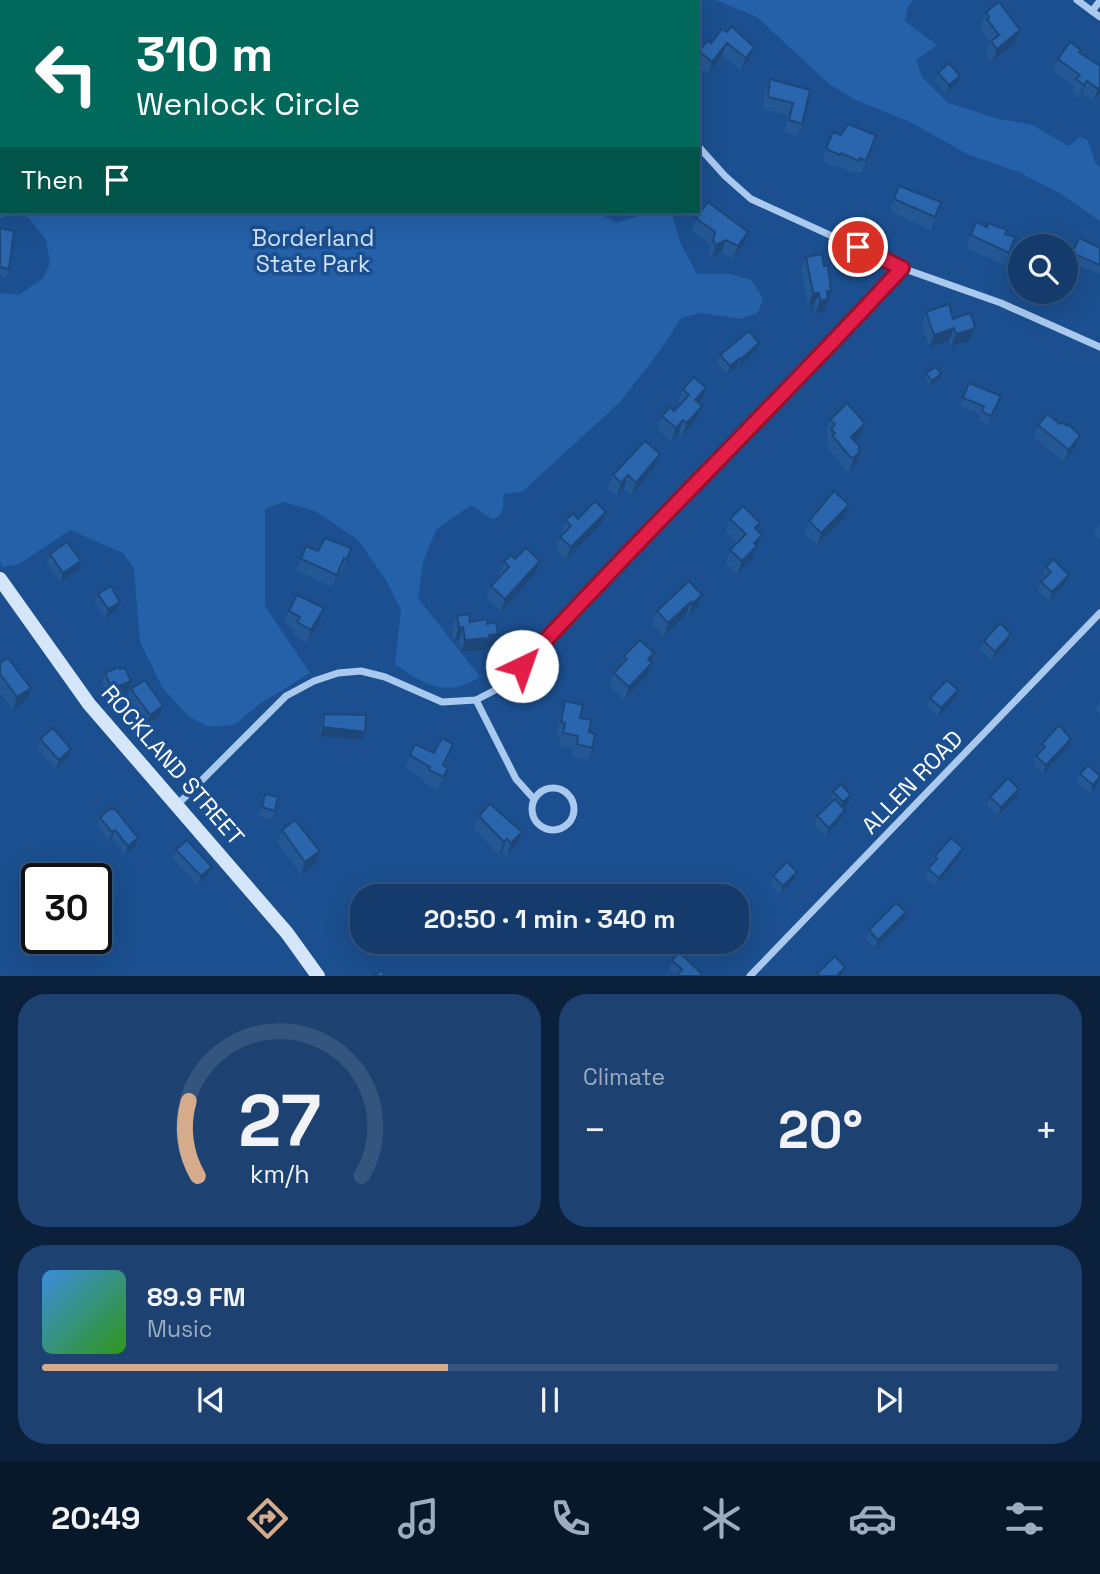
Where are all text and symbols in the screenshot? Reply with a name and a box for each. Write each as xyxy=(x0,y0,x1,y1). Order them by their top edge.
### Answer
text: 310 m xyxy=(136,23,273,85)
icon: left xyxy=(21,28,112,119)
text: Wenlock Circle xyxy=(136,84,360,124)
icon: arrive xyxy=(98,161,136,199)
text: Then xyxy=(21,163,84,197)
pin xyxy=(828,217,888,277)
park label: Borderland State Park xyxy=(252,223,374,279)
icon: arrive xyxy=(839,228,877,266)
map controls xyxy=(1008,234,1078,304)
button: search xyxy=(1008,234,1078,304)
position arrow xyxy=(485,629,559,703)
street label: ROCKLAND STREET xyxy=(95,679,251,851)
street label: ALLEN ROAD xyxy=(855,724,969,840)
speed limit sign: 30 xyxy=(21,863,112,954)
text: 20:50 · 1 min · 340 m xyxy=(424,902,675,936)
text: Climate xyxy=(583,1062,665,1092)
text: 27 xyxy=(238,1075,321,1168)
text: 20° xyxy=(778,1097,863,1163)
text: − xyxy=(583,1106,607,1154)
text: + xyxy=(1034,1106,1058,1154)
text: km/h xyxy=(250,1158,309,1190)
text: 89.9 FM xyxy=(147,1280,246,1314)
text: Music xyxy=(147,1314,212,1344)
icon: previous xyxy=(192,1381,230,1419)
icon: pause xyxy=(531,1381,569,1419)
icon: next xyxy=(870,1381,908,1419)
icon: directions xyxy=(243,1494,292,1543)
icon: music xyxy=(394,1494,443,1543)
icon: phone xyxy=(546,1494,595,1543)
icon: climate xyxy=(697,1494,746,1543)
icon: car xyxy=(848,1494,897,1543)
icon: filters xyxy=(1000,1494,1049,1543)
text: 20:49 xyxy=(51,1498,141,1538)

